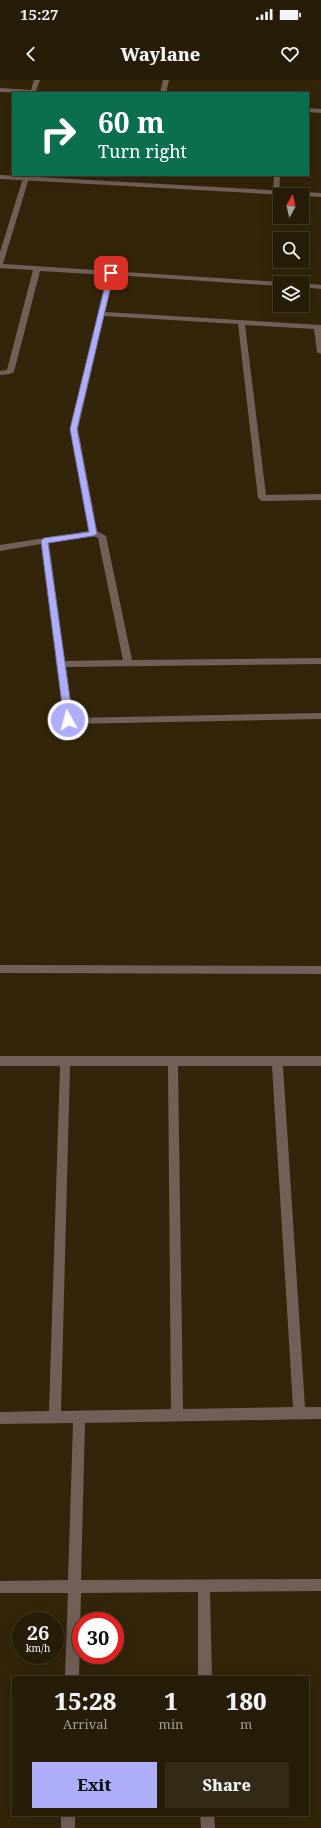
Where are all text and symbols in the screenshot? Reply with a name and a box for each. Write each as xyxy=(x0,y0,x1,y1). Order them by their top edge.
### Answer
text: 15:27 xyxy=(20,4,58,24)
text: Waylane xyxy=(121,42,200,66)
icon: back xyxy=(20,43,42,65)
icon: heart xyxy=(279,43,301,65)
text: 60 m xyxy=(98,103,165,141)
icon: right xyxy=(32,108,84,160)
text: Turn right xyxy=(98,139,187,163)
north arrow xyxy=(273,188,309,224)
map controls xyxy=(273,188,309,312)
button: search xyxy=(273,232,309,268)
pin xyxy=(94,256,128,290)
icon: arrive xyxy=(100,262,122,284)
button: layers xyxy=(273,276,309,312)
position arrow xyxy=(47,699,89,741)
speed limit sign: 30 xyxy=(72,1612,124,1664)
text: 26 xyxy=(27,1619,49,1646)
text: km/h xyxy=(26,1641,50,1655)
text: 15:28 xyxy=(54,1684,116,1717)
text: 1 xyxy=(164,1684,178,1717)
text: 180 xyxy=(226,1684,267,1717)
text: Arrival xyxy=(63,1715,108,1733)
text: min xyxy=(159,1715,183,1733)
text: m xyxy=(240,1715,252,1733)
button: Exit xyxy=(32,1762,157,1808)
button: Share xyxy=(165,1762,289,1808)

